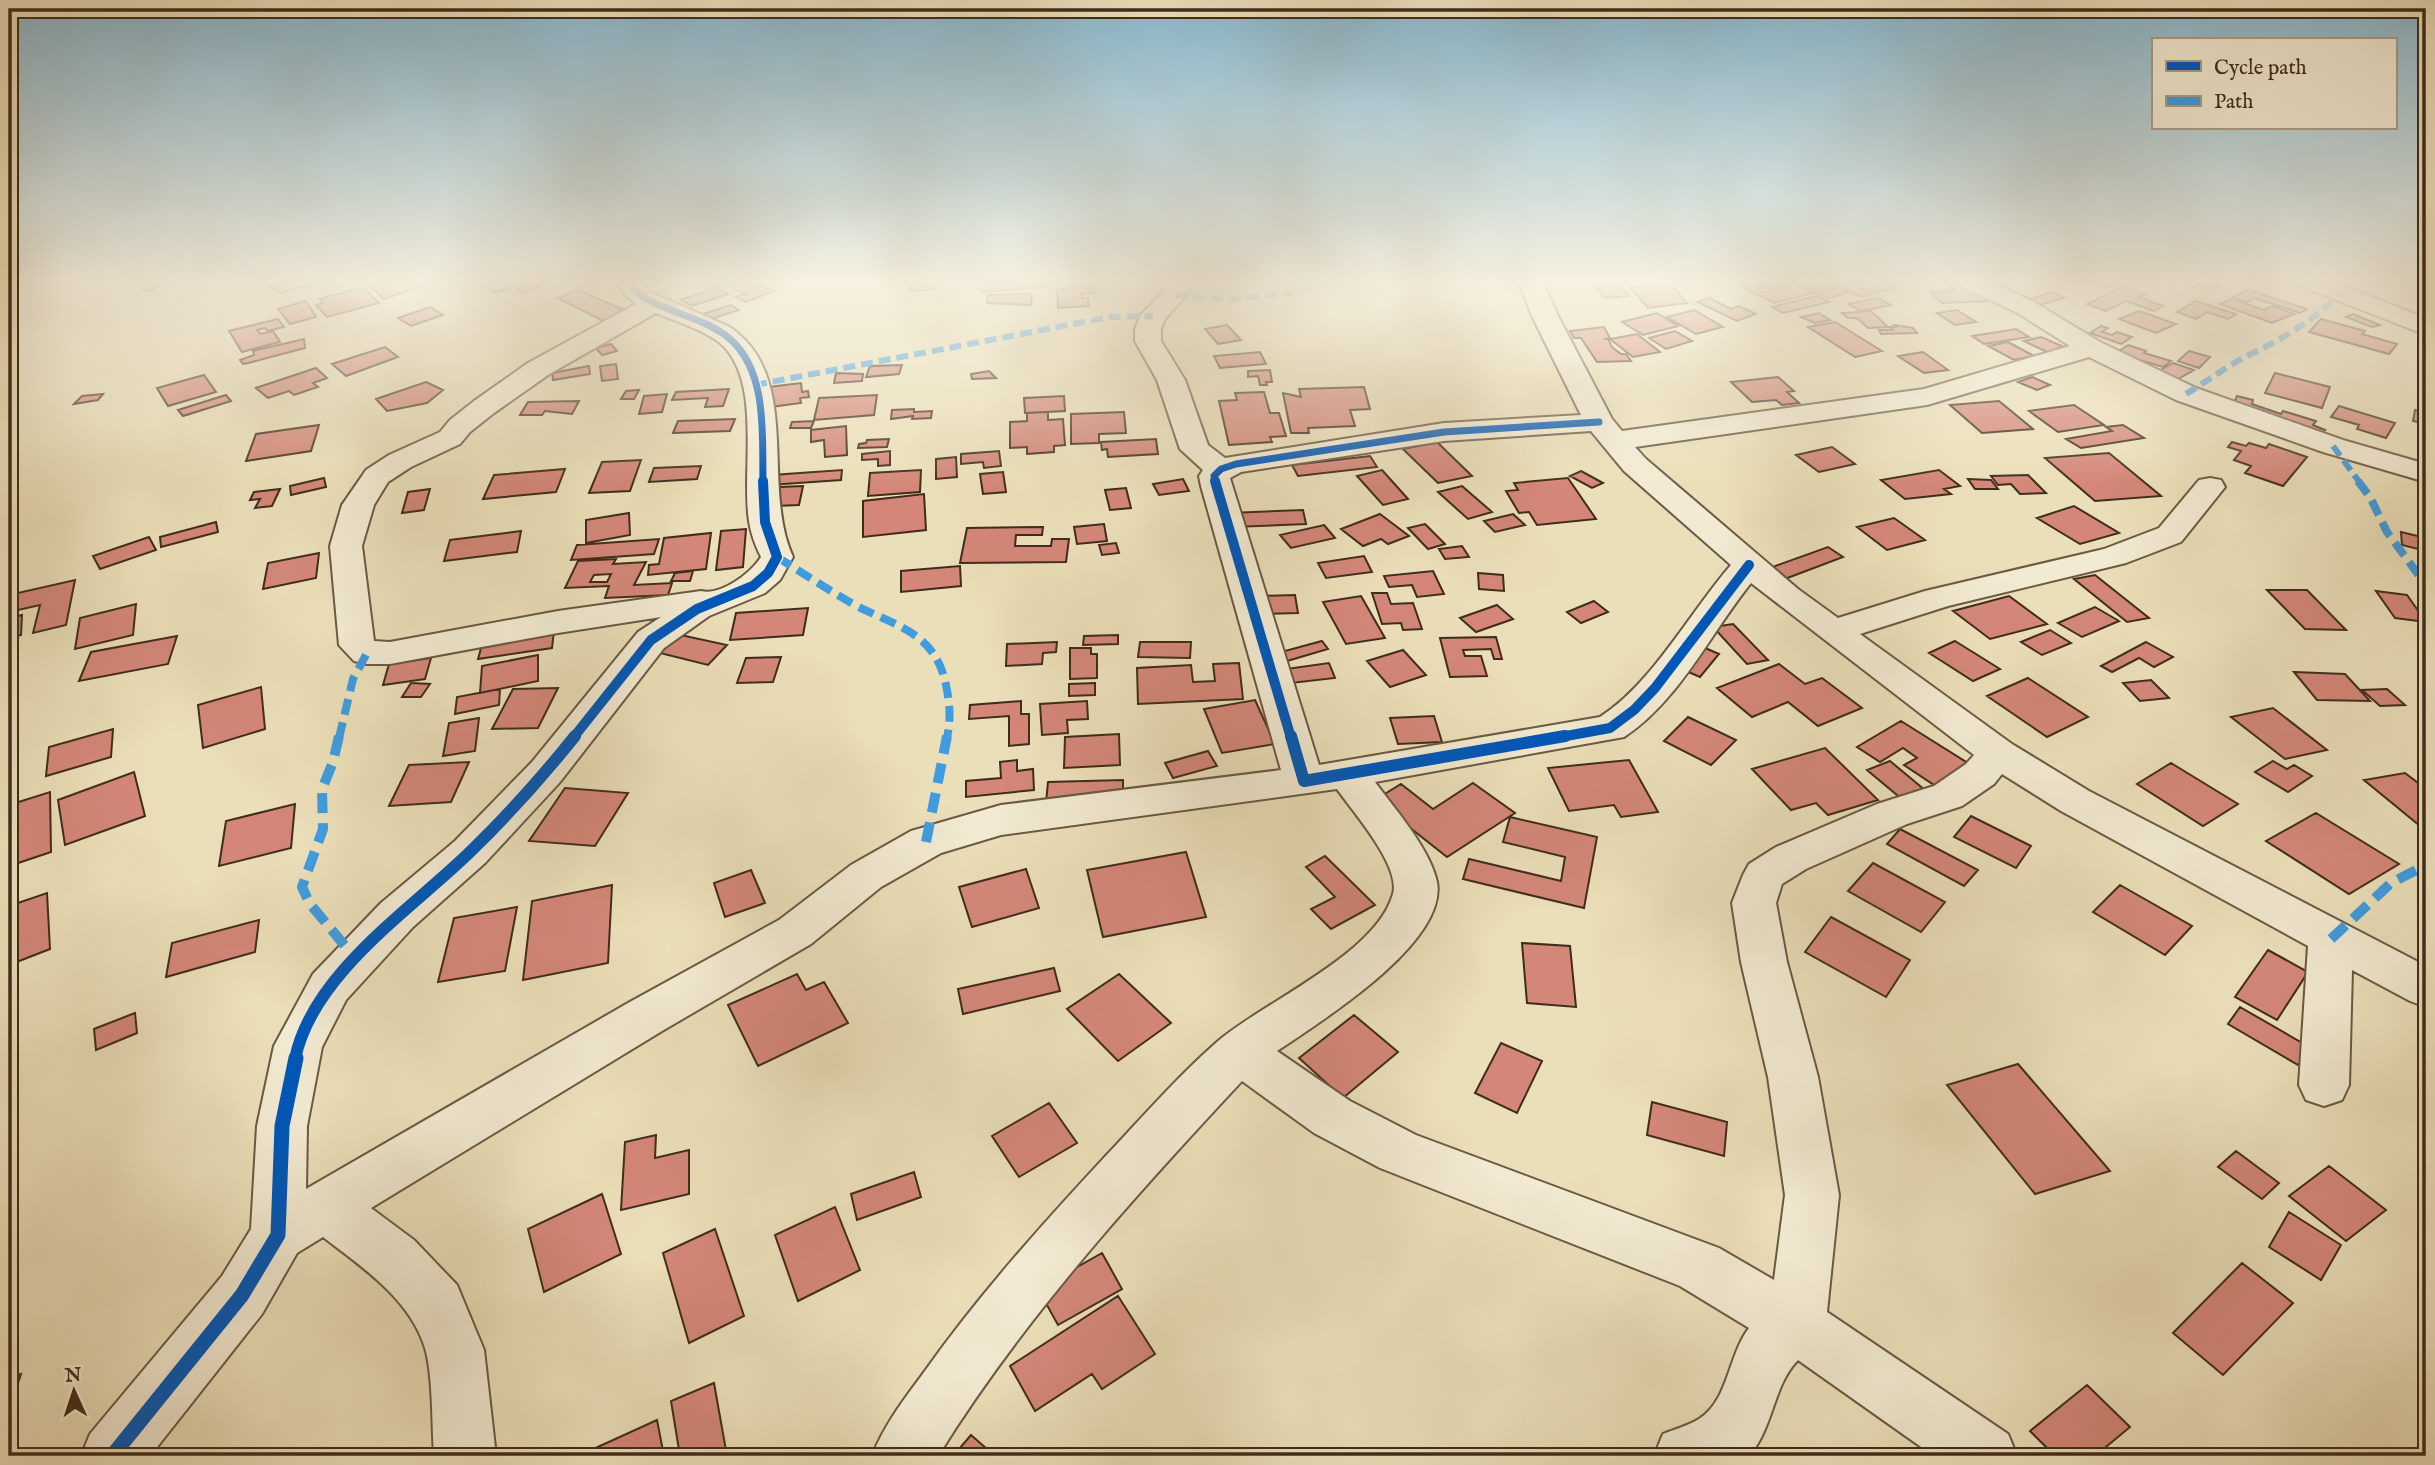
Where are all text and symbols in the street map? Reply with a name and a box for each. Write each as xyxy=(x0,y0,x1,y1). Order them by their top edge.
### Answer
legend xyxy=(2152,38,2396,130)
text: Cycle path xyxy=(2214,55,2307,82)
text: Path xyxy=(2214,89,2253,116)
north arrow xyxy=(38,1356,108,1426)
text: N xyxy=(63,1364,83,1388)

